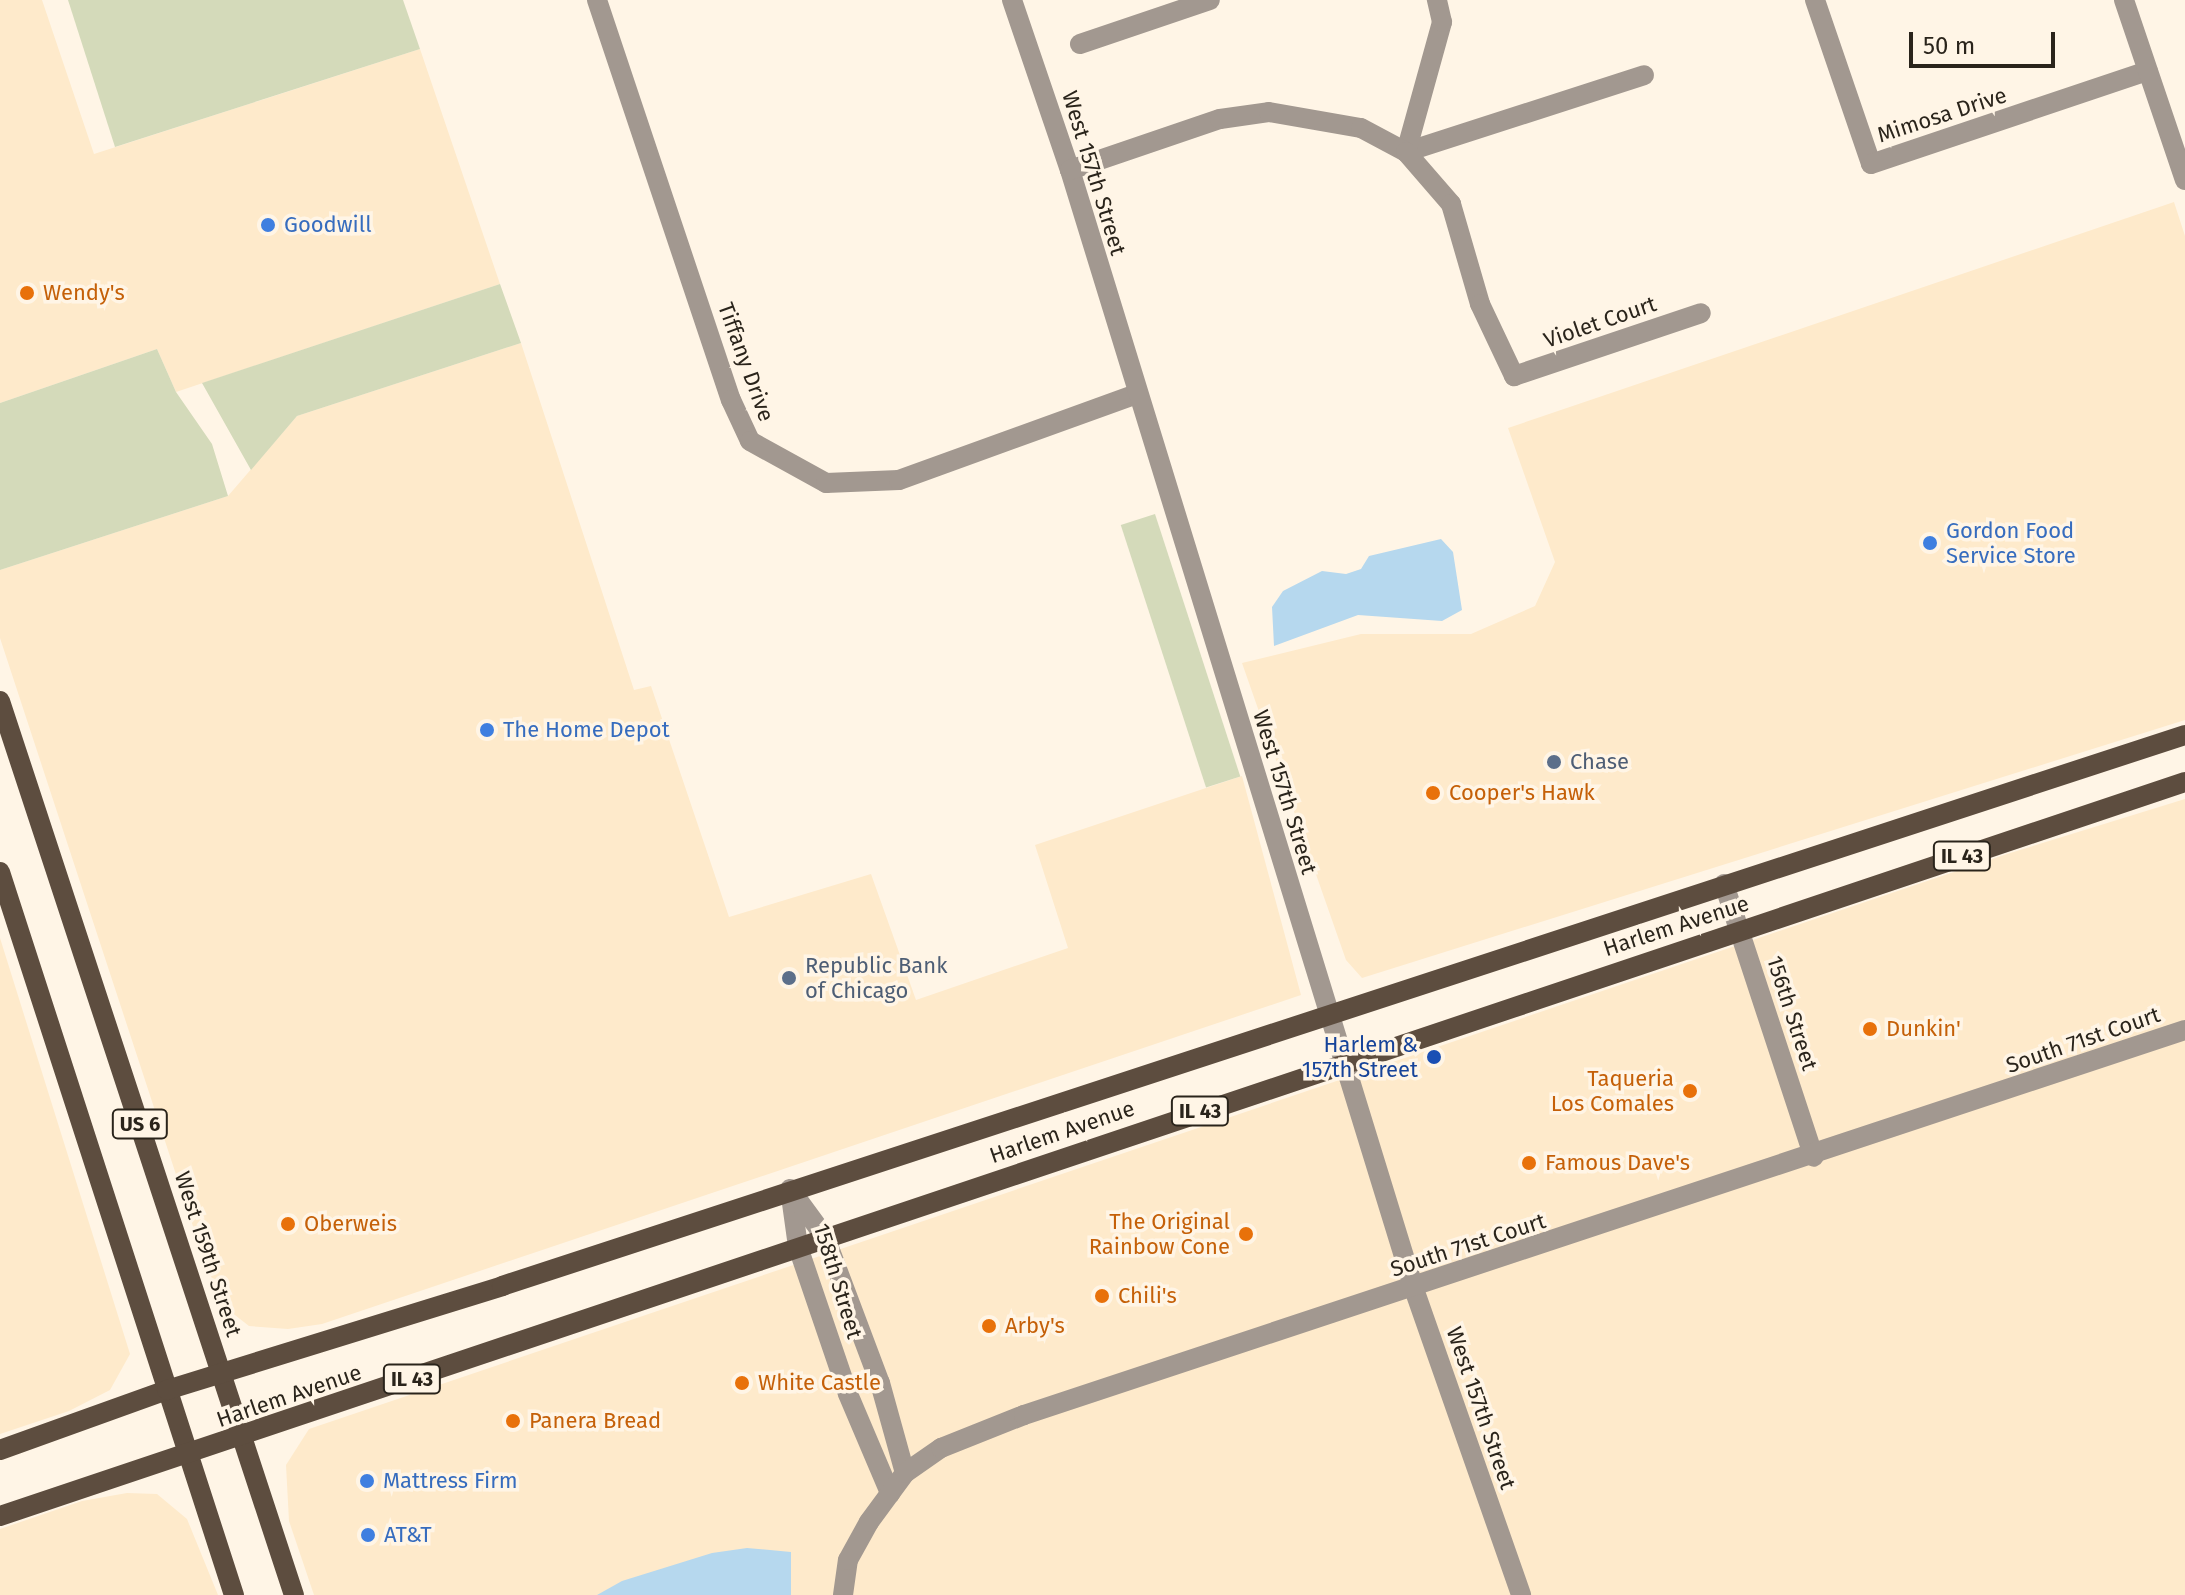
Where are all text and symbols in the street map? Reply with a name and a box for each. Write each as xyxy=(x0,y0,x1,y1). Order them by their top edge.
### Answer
scale bar xyxy=(1913,16,2059,66)
text: 50 m xyxy=(1923,32,1975,60)
street label: Mimosa Drive xyxy=(1874,82,2010,148)
street label: West 157th Street xyxy=(1057,88,1131,258)
place label: Goodwill xyxy=(284,212,372,238)
marker: Goodwill xyxy=(259,216,277,234)
place label: Wendy's xyxy=(43,280,125,306)
marker: Wendy's xyxy=(18,284,36,302)
street label: Violet Court xyxy=(1540,290,1660,354)
street label: Tiffany Drive xyxy=(712,299,780,425)
place label: Gordon Food Service Store xyxy=(1946,517,2076,568)
marker: Gordon Food Service Store xyxy=(1921,534,1939,552)
street label: West 157th Street xyxy=(1248,707,1322,877)
place label: The Home Depot xyxy=(503,717,670,743)
marker: The Home Depot xyxy=(478,721,496,739)
place label: Chase xyxy=(1570,749,1629,775)
marker: Chase xyxy=(1545,753,1563,771)
place label: Cooper's Hawk xyxy=(1449,780,1595,806)
marker: Cooper's Hawk xyxy=(1424,784,1442,802)
road number: IL 43 xyxy=(1932,840,1992,872)
street label: Harlem Avenue xyxy=(1600,890,1752,962)
place label: Republic Bank of Chicago xyxy=(805,952,947,1004)
street label: 156th Street xyxy=(1761,953,1823,1073)
marker: Republic Bank of Chicago xyxy=(780,969,798,987)
street label: South 71st Court xyxy=(2002,1001,2164,1079)
place label: Dunkin' xyxy=(1886,1016,1961,1042)
marker: Dunkin' xyxy=(1861,1020,1879,1038)
place label: Harlem & 157th Street xyxy=(1302,1031,1418,1082)
marker: Harlem & 157th Street xyxy=(1425,1048,1443,1066)
place label: Taqueria Los Comales xyxy=(1551,1065,1674,1116)
marker: Taqueria Los Comales xyxy=(1681,1082,1699,1100)
street label: Harlem Avenue xyxy=(986,1095,1138,1169)
road number: IL 43 xyxy=(1170,1095,1230,1127)
road number: US 6 xyxy=(110,1108,170,1140)
place label: Famous Dave's xyxy=(1545,1150,1690,1176)
marker: Famous Dave's xyxy=(1520,1154,1538,1172)
street label: West 159th Street xyxy=(169,1168,247,1340)
place label: The Original Rainbow Cone xyxy=(1089,1208,1230,1260)
street label: South 71st Court xyxy=(1387,1208,1549,1282)
place label: Oberweis xyxy=(304,1211,397,1237)
marker: Oberweis xyxy=(279,1215,297,1233)
street label: 158th Street xyxy=(808,1220,868,1342)
marker: The Original Rainbow Cone xyxy=(1237,1225,1255,1243)
place label: Chili's xyxy=(1118,1283,1177,1309)
marker: Chili's xyxy=(1093,1287,1111,1305)
place label: Arby's xyxy=(1005,1313,1065,1339)
marker: Arby's xyxy=(980,1317,998,1335)
street label: West 157th Street xyxy=(1441,1323,1521,1493)
street label: Harlem Avenue xyxy=(213,1359,365,1433)
road number: IL 43 xyxy=(382,1363,442,1395)
place label: White Castle xyxy=(758,1370,881,1396)
marker: White Castle xyxy=(733,1374,751,1392)
place label: Panera Bread xyxy=(529,1408,661,1434)
marker: Panera Bread xyxy=(504,1412,522,1430)
place label: Mattress Firm xyxy=(383,1468,518,1494)
marker: Mattress Firm xyxy=(358,1472,376,1490)
place label: AT&T xyxy=(384,1522,432,1548)
marker: AT&T xyxy=(359,1526,377,1544)

